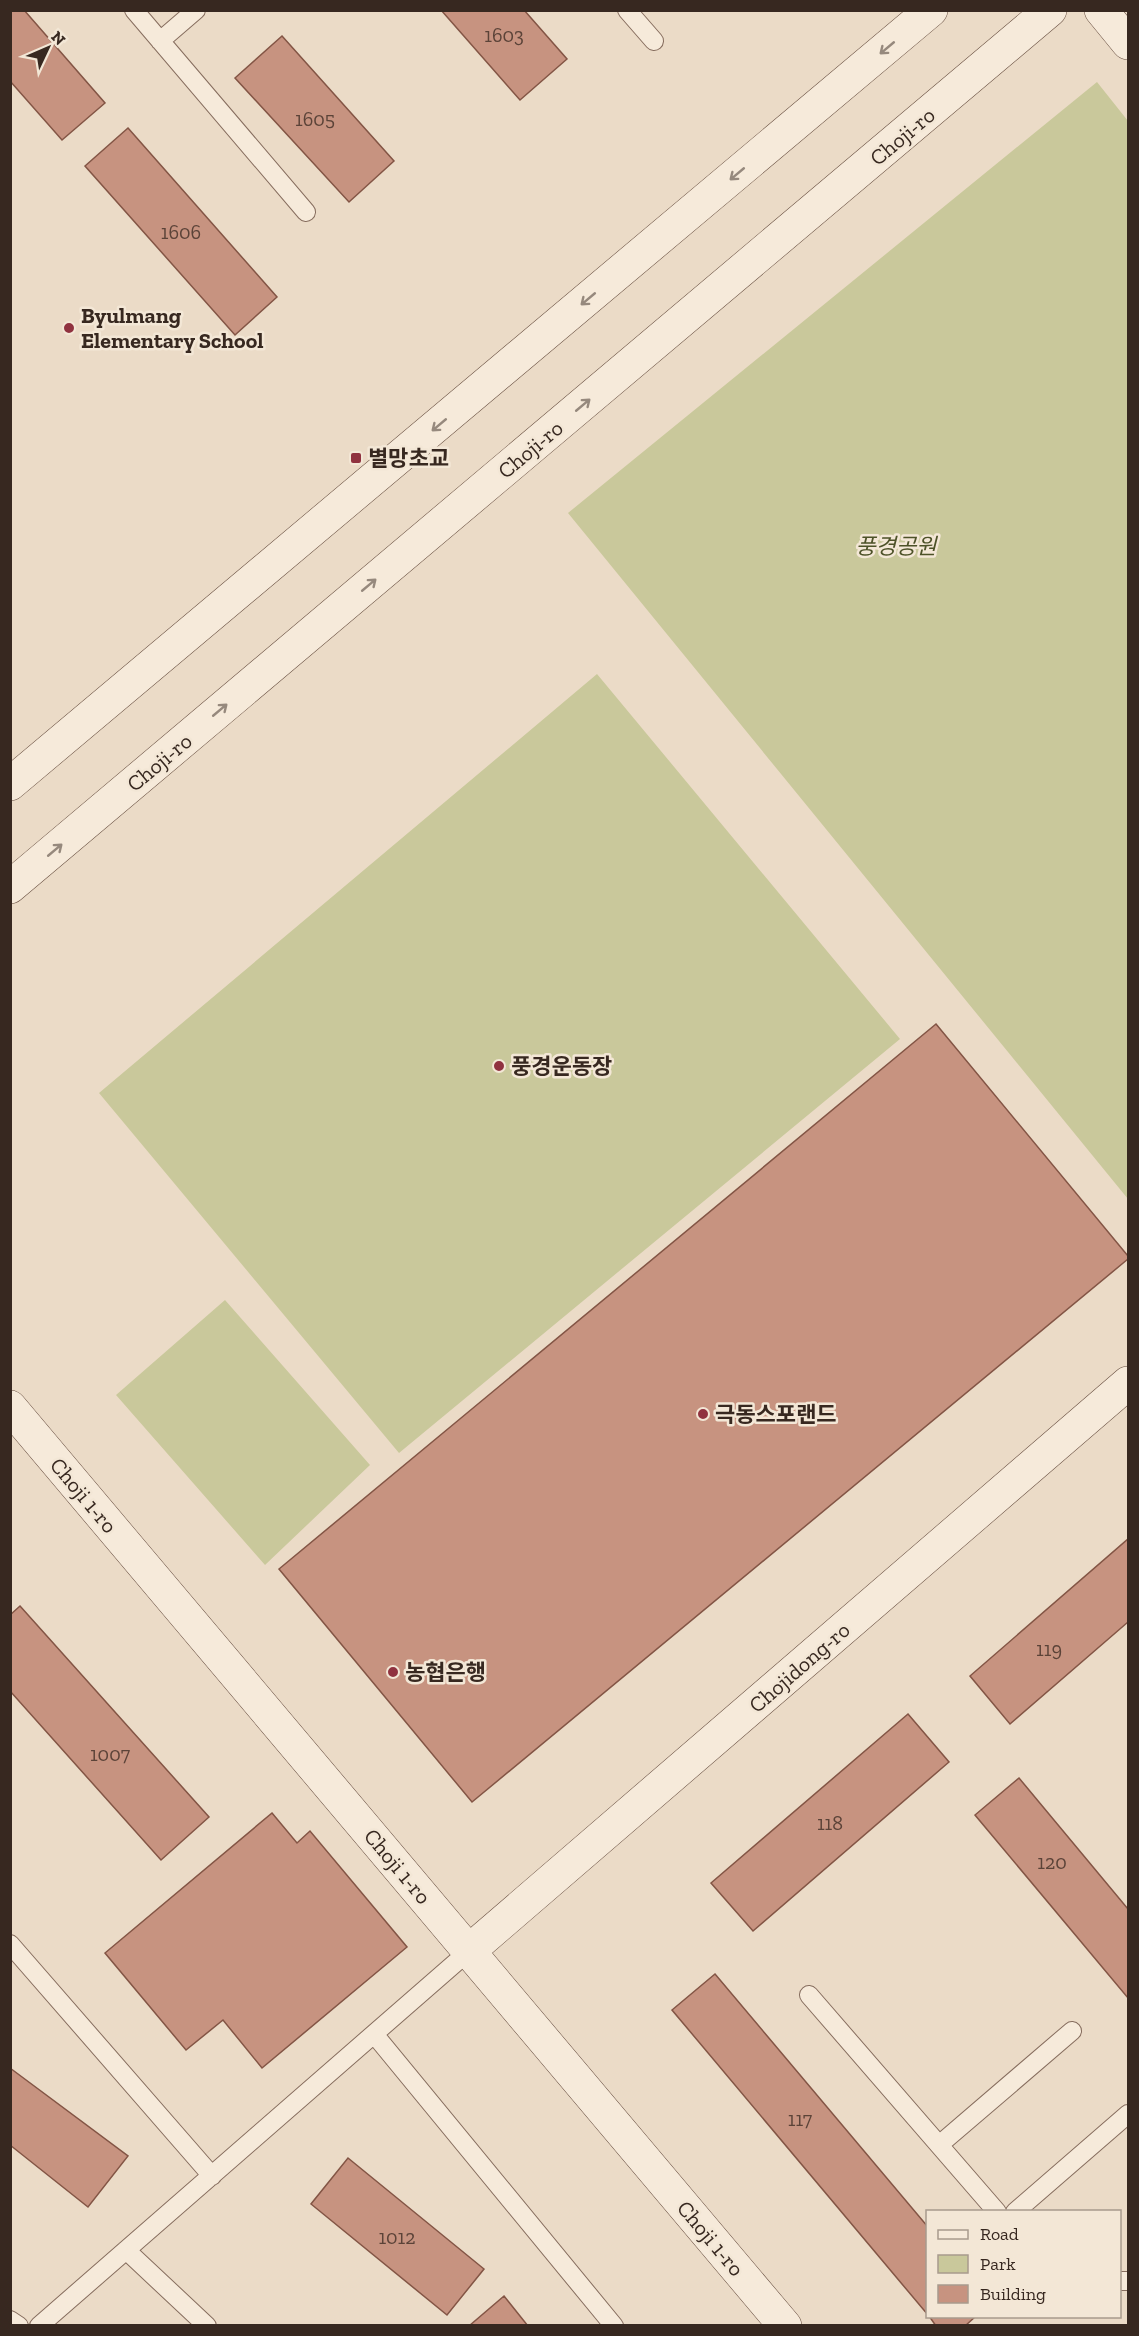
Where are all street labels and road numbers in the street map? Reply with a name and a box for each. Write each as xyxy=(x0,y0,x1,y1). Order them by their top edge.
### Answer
street label: Choji-ro xyxy=(864,101,940,171)
street label: Choji-ro xyxy=(492,414,568,484)
street label: Choji-ro xyxy=(121,727,197,797)
street label: Choji 1-ro xyxy=(44,1452,123,1539)
street label: Chojidong-ro xyxy=(743,1616,855,1719)
street label: Choji 1-ro xyxy=(358,1823,437,1910)
street label: Choji 1-ro xyxy=(671,2195,750,2282)

